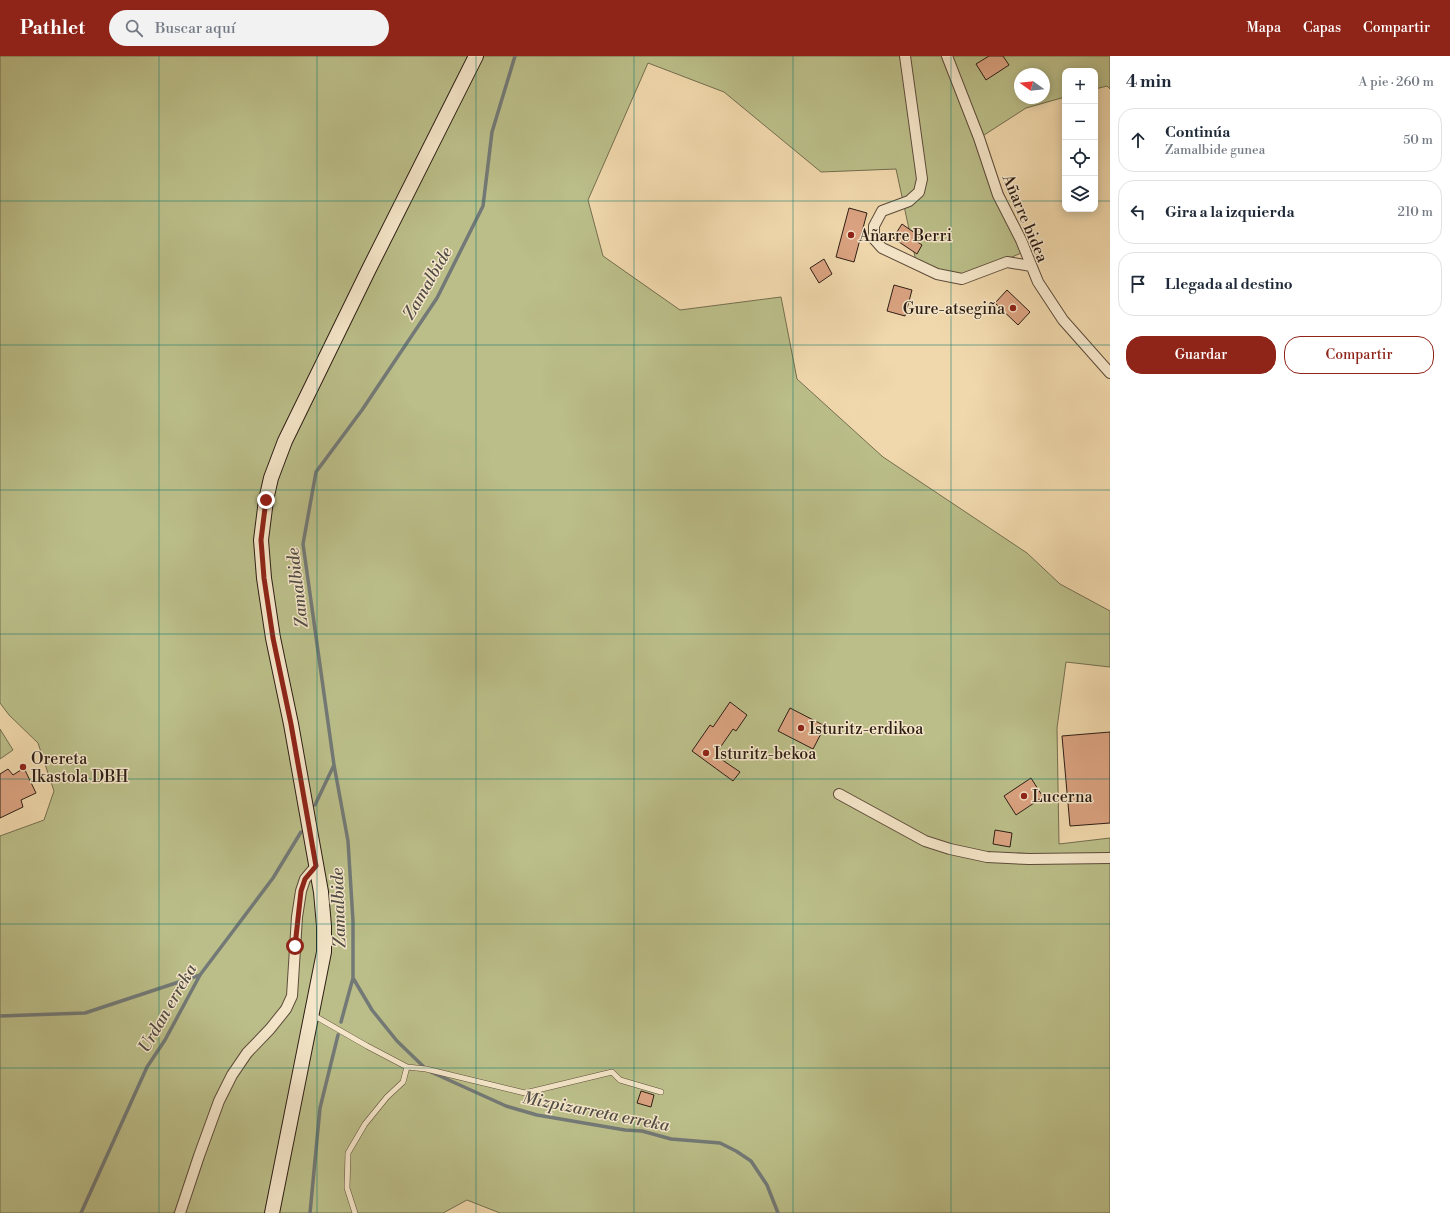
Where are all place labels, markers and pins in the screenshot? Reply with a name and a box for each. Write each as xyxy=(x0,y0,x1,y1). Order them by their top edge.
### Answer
place label: Añarre Berri xyxy=(858,226,952,246)
marker: Añarre Berri xyxy=(846,230,856,240)
place label: Gure-atsegiña xyxy=(903,299,1006,319)
marker: Gure-atsegiña xyxy=(1008,303,1018,313)
place label: Isturitz-erdikoa xyxy=(809,719,924,739)
marker: Isturitz-erdikoa xyxy=(796,723,806,733)
place label: Isturitz-bekoa xyxy=(714,744,817,764)
marker: Isturitz-bekoa xyxy=(701,748,711,758)
place label: Orereta Ikastola DBH xyxy=(31,749,128,787)
marker: Orereta Ikastola DBH xyxy=(18,762,28,772)
place label: Lucerna xyxy=(1032,787,1094,807)
marker: Lucerna xyxy=(1019,791,1029,801)

